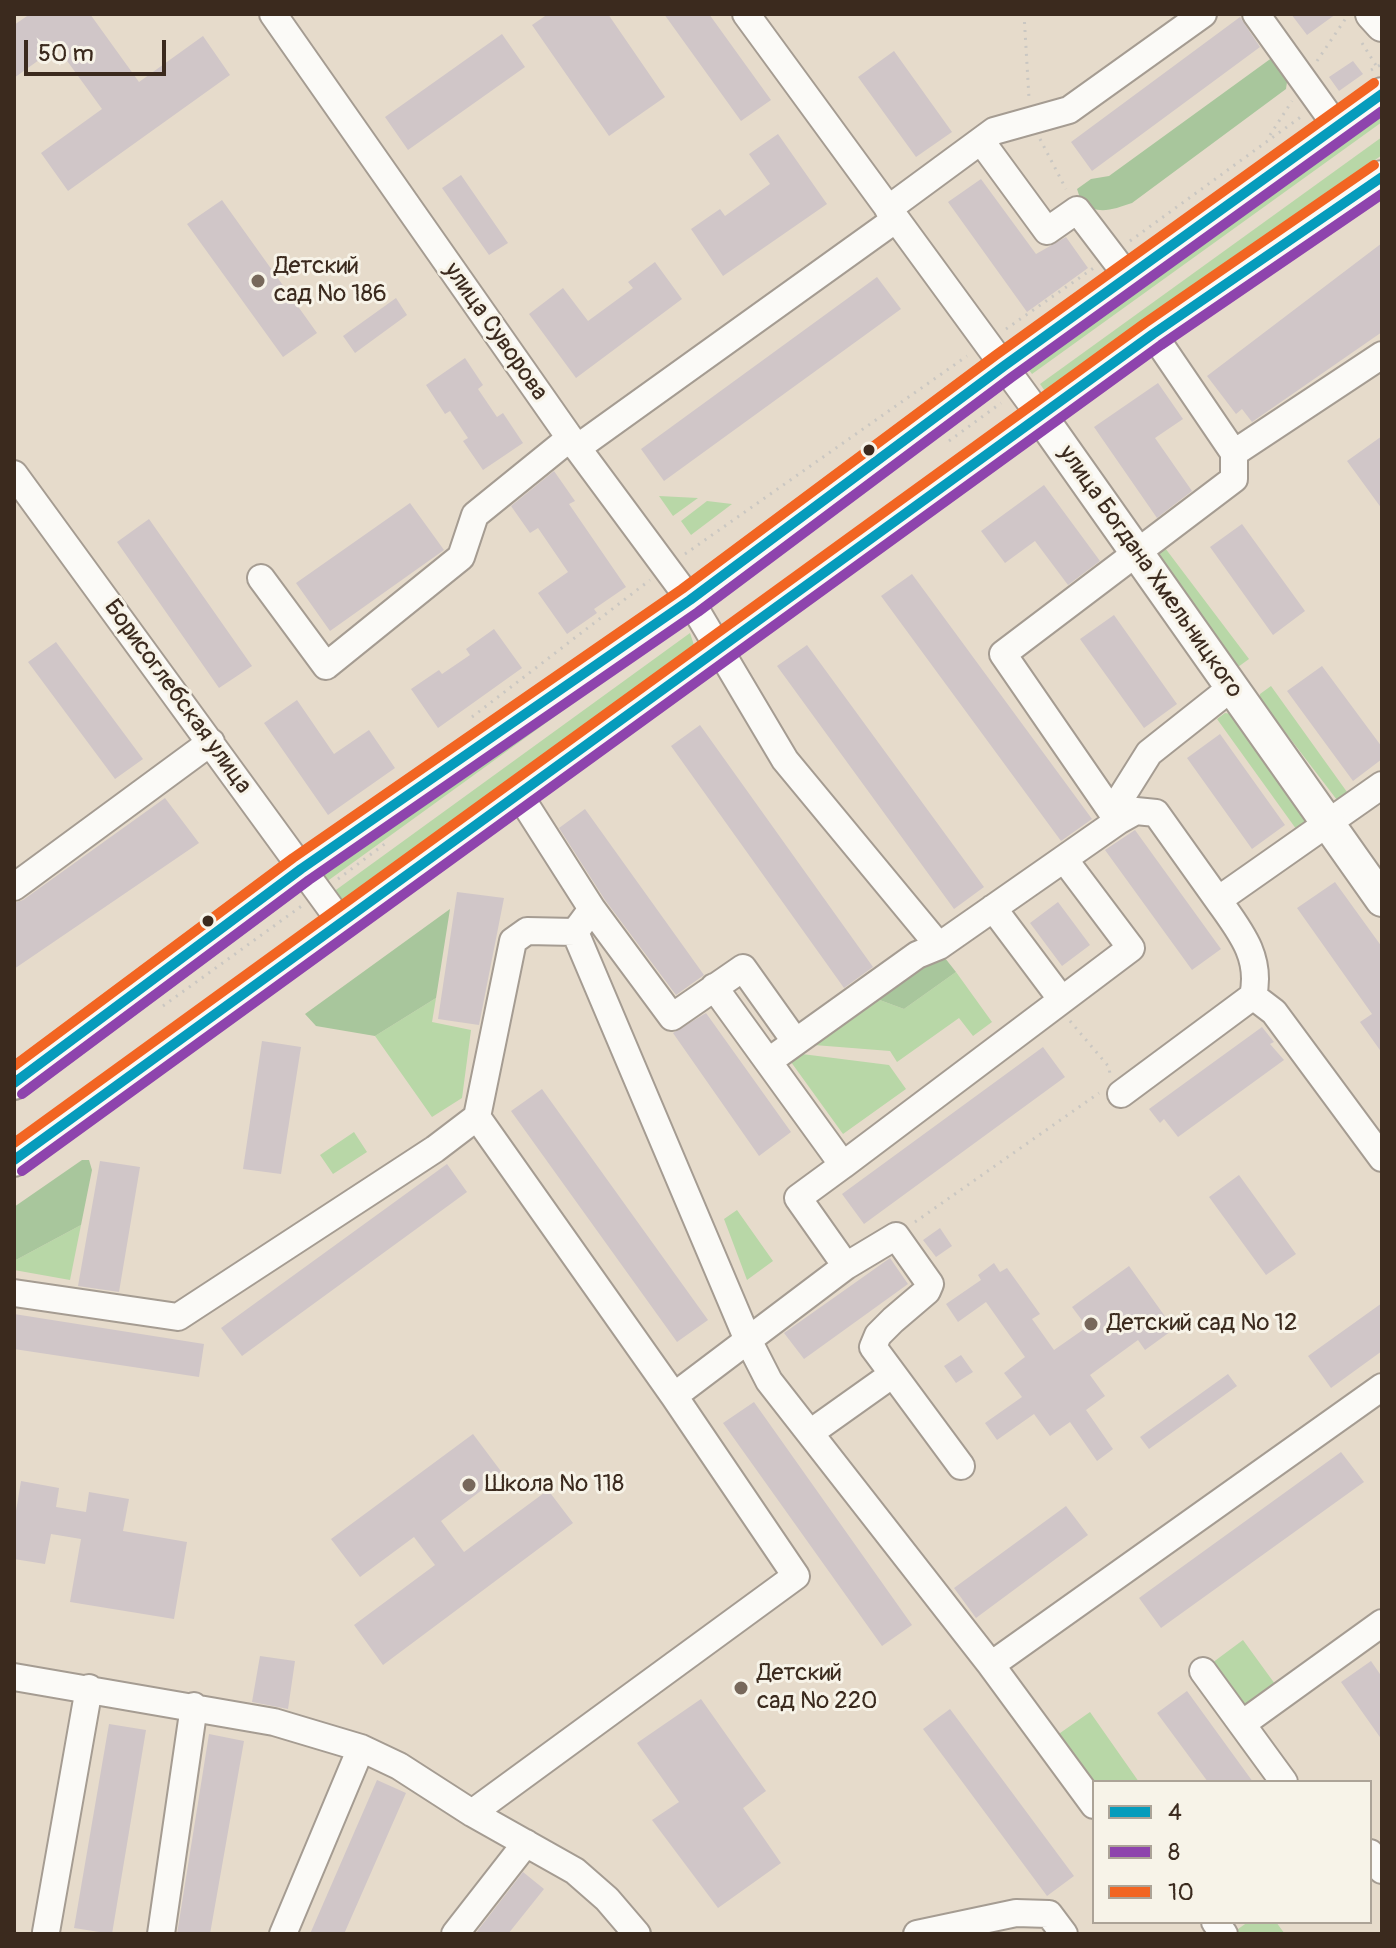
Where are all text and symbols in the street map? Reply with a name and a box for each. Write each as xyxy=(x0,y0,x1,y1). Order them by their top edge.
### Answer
scale bar xyxy=(28,24,170,74)
text: 50 m xyxy=(38,39,94,68)
place label: Детский сад № 186 xyxy=(274,253,387,309)
street label: улица Суворова xyxy=(437,257,553,407)
marker: Детский сад № 186 xyxy=(249,272,267,290)
street label: улица Богдана Хмельницкого xyxy=(1052,440,1248,704)
unlabelled marker xyxy=(861,442,877,458)
street label: Борисоглебская улица xyxy=(97,594,257,800)
unlabelled marker xyxy=(200,913,216,929)
place label: Детский сад № 12 xyxy=(1107,1310,1297,1338)
marker: Детский сад № 12 xyxy=(1082,1315,1100,1333)
place label: Школа № 118 xyxy=(485,1471,624,1499)
marker: Школа № 118 xyxy=(460,1476,478,1494)
place label: Детский сад № 220 xyxy=(757,1660,878,1716)
marker: Детский сад № 220 xyxy=(732,1679,750,1697)
legend xyxy=(1092,1780,1372,1924)
text: 4 xyxy=(1168,1798,1182,1827)
text: 8 xyxy=(1168,1838,1180,1867)
text: 10 xyxy=(1168,1878,1194,1907)

